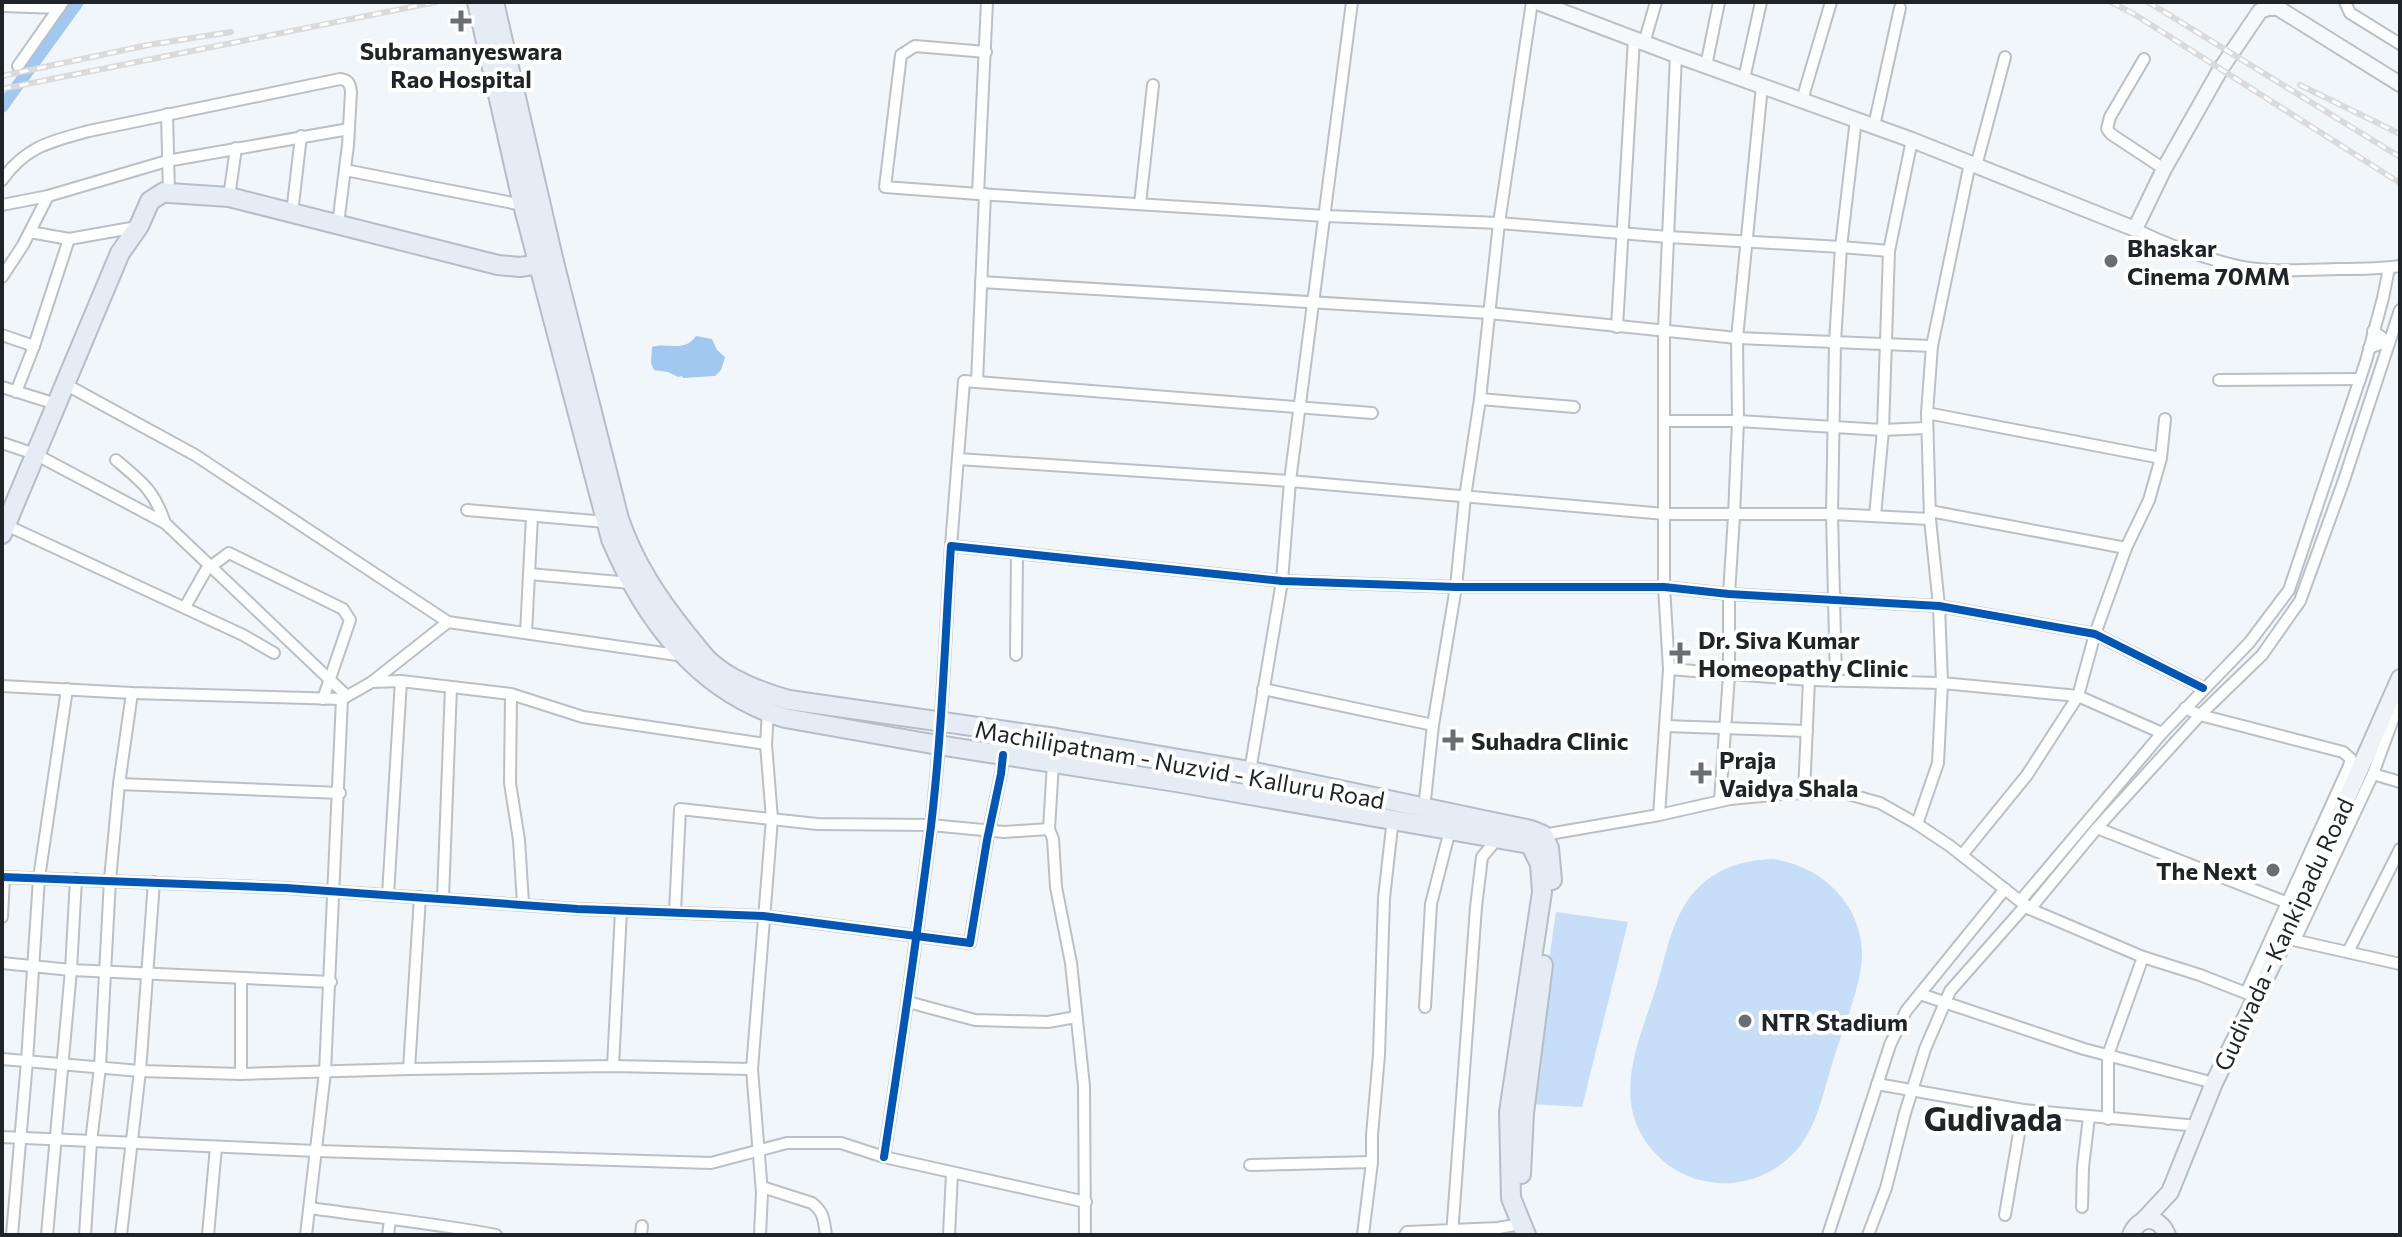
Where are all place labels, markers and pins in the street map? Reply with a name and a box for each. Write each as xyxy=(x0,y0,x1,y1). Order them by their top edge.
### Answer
marker: Subramanyeswara Rao Hospital xyxy=(450,10,472,32)
place label: Subramanyeswara Rao Hospital xyxy=(360,36,562,93)
place label: Bhaskar Cinema 70MM xyxy=(2127,233,2290,290)
marker: Bhaskar Cinema 70MM xyxy=(2102,252,2120,270)
place label: Dr. Siva Kumar Homeopathy Clinic xyxy=(1698,625,1908,682)
marker: Dr. Siva Kumar Homeopathy Clinic xyxy=(1669,642,1691,664)
place label: Suhadra Clinic xyxy=(1471,726,1628,755)
marker: Suhadra Clinic xyxy=(1442,729,1464,751)
place label: Praja Vaidya Shala xyxy=(1719,745,1858,802)
marker: Praja Vaidya Shala xyxy=(1690,762,1712,784)
place label: The Next xyxy=(2156,856,2257,885)
marker: The Next xyxy=(2264,861,2282,879)
place label: NTR Stadium xyxy=(1761,1007,1908,1036)
marker: NTR Stadium xyxy=(1736,1012,1754,1030)

